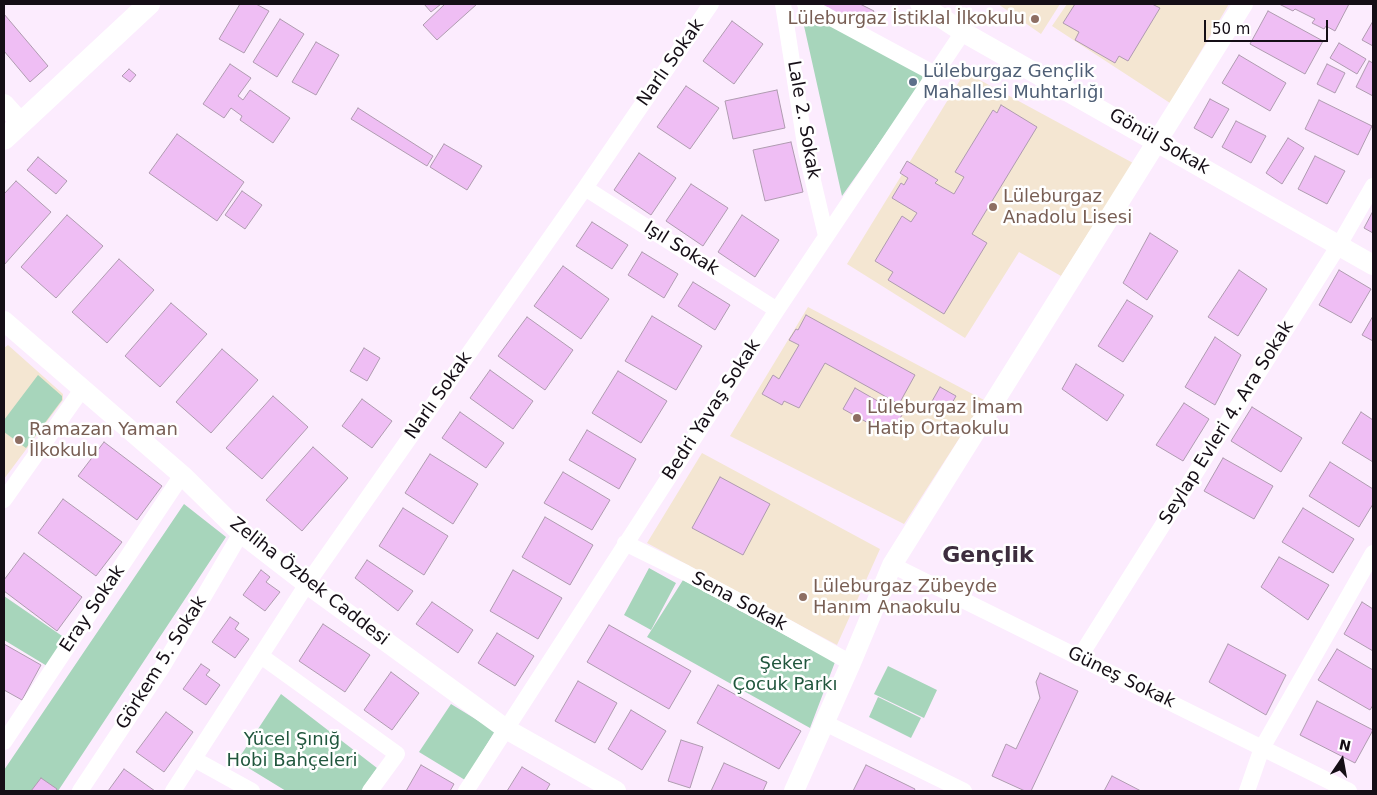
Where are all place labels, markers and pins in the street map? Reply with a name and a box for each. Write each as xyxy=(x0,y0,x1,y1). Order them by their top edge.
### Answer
place label: Lüleburgaz İstiklal İlkokulu xyxy=(788,8,1025,30)
marker: Lüleburgaz İstiklal İlkokulu xyxy=(1029,13,1041,25)
place label: Lüleburgaz Gençlik Mahallesi Muhtarlığı xyxy=(923,61,1103,104)
marker: Lüleburgaz Gençlik Mahallesi Muhtarlığı xyxy=(907,76,919,88)
place label: Lüleburgaz Anadolu Lisesi xyxy=(1003,186,1132,228)
marker: Lüleburgaz Anadolu Lisesi xyxy=(987,201,999,213)
place label: Lüleburgaz İmam Hatip Ortaokulu xyxy=(867,397,1023,439)
marker: Lüleburgaz İmam Hatip Ortaokulu xyxy=(851,412,863,424)
place label: Ramazan Yaman İlkokulu xyxy=(29,419,178,462)
marker: Ramazan Yaman İlkokulu xyxy=(13,434,25,446)
place label: Lüleburgaz Zübeyde Hanım Anaokulu xyxy=(813,576,997,618)
marker: Lüleburgaz Zübeyde Hanım Anaokulu xyxy=(797,591,809,603)

